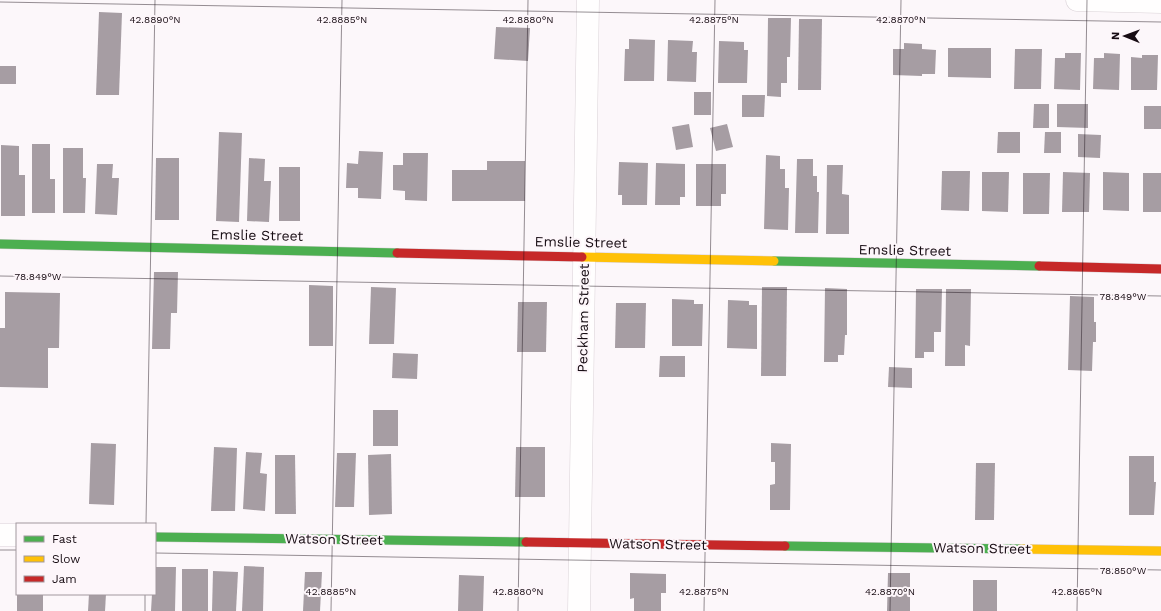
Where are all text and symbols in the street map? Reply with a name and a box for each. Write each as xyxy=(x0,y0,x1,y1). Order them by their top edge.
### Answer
text: 42.8890°N xyxy=(129,14,181,25)
text: 42.8885°N xyxy=(317,14,367,25)
text: 42.8880°N xyxy=(502,14,554,25)
text: 42.8875°N xyxy=(689,14,739,25)
text: 42.8870°N xyxy=(876,14,926,25)
north arrow xyxy=(1105,16,1145,56)
text: N xyxy=(1109,32,1122,40)
street label: Emslie Street xyxy=(211,226,304,244)
street label: Emslie Street xyxy=(535,233,628,251)
street label: Emslie Street xyxy=(859,241,952,259)
street label: Peckham Street xyxy=(574,263,592,373)
text: 78.849°W xyxy=(15,271,62,282)
text: 78.849°W xyxy=(1100,291,1147,302)
legend xyxy=(16,523,156,595)
street label: Watson Street xyxy=(285,530,383,548)
text: Fast xyxy=(52,532,77,546)
street label: Watson Street xyxy=(609,535,707,553)
street label: Watson Street xyxy=(933,539,1031,557)
text: Slow xyxy=(52,552,80,566)
text: 78.850°W xyxy=(1100,565,1147,576)
text: Jam xyxy=(52,572,77,586)
text: 42.8885°N xyxy=(306,586,356,597)
text: 42.8880°N xyxy=(492,586,544,597)
text: 42.8875°N xyxy=(679,586,729,597)
text: 42.8870°N xyxy=(865,586,915,597)
text: 42.8865°N xyxy=(1052,586,1102,597)

